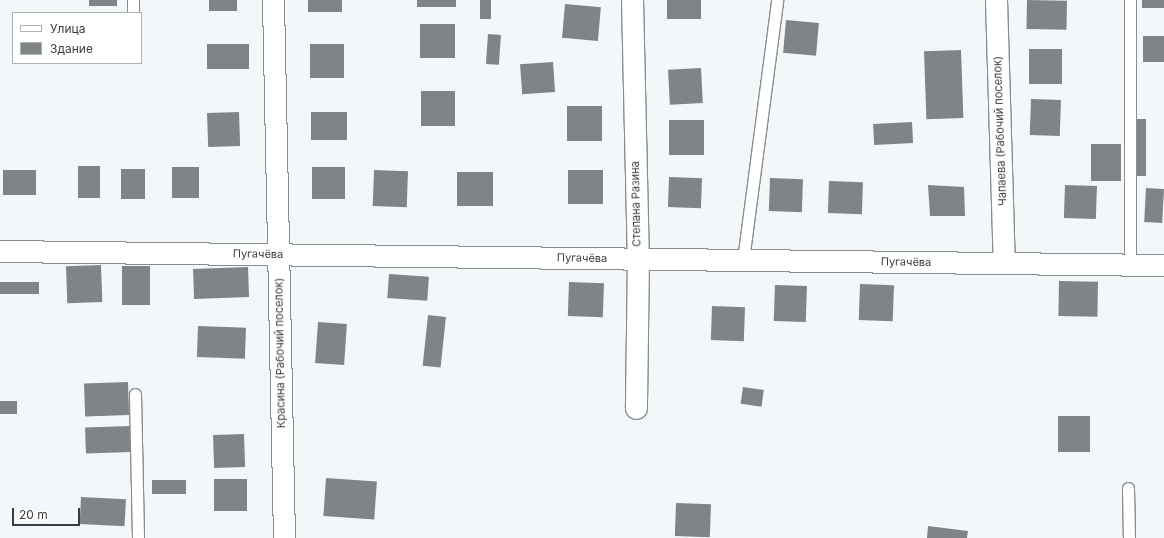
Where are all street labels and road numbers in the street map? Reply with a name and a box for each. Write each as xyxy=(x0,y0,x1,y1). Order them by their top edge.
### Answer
street label: Чапаева (Рабочий поселок) xyxy=(991,56,1009,206)
street label: Степана Разина xyxy=(629,161,643,247)
street label: Пугачёва xyxy=(233,247,283,261)
street label: Пугачёва xyxy=(557,251,607,265)
street label: Пугачёва xyxy=(881,255,931,269)
street label: Красина (Рабочий поселок) xyxy=(272,278,288,428)

